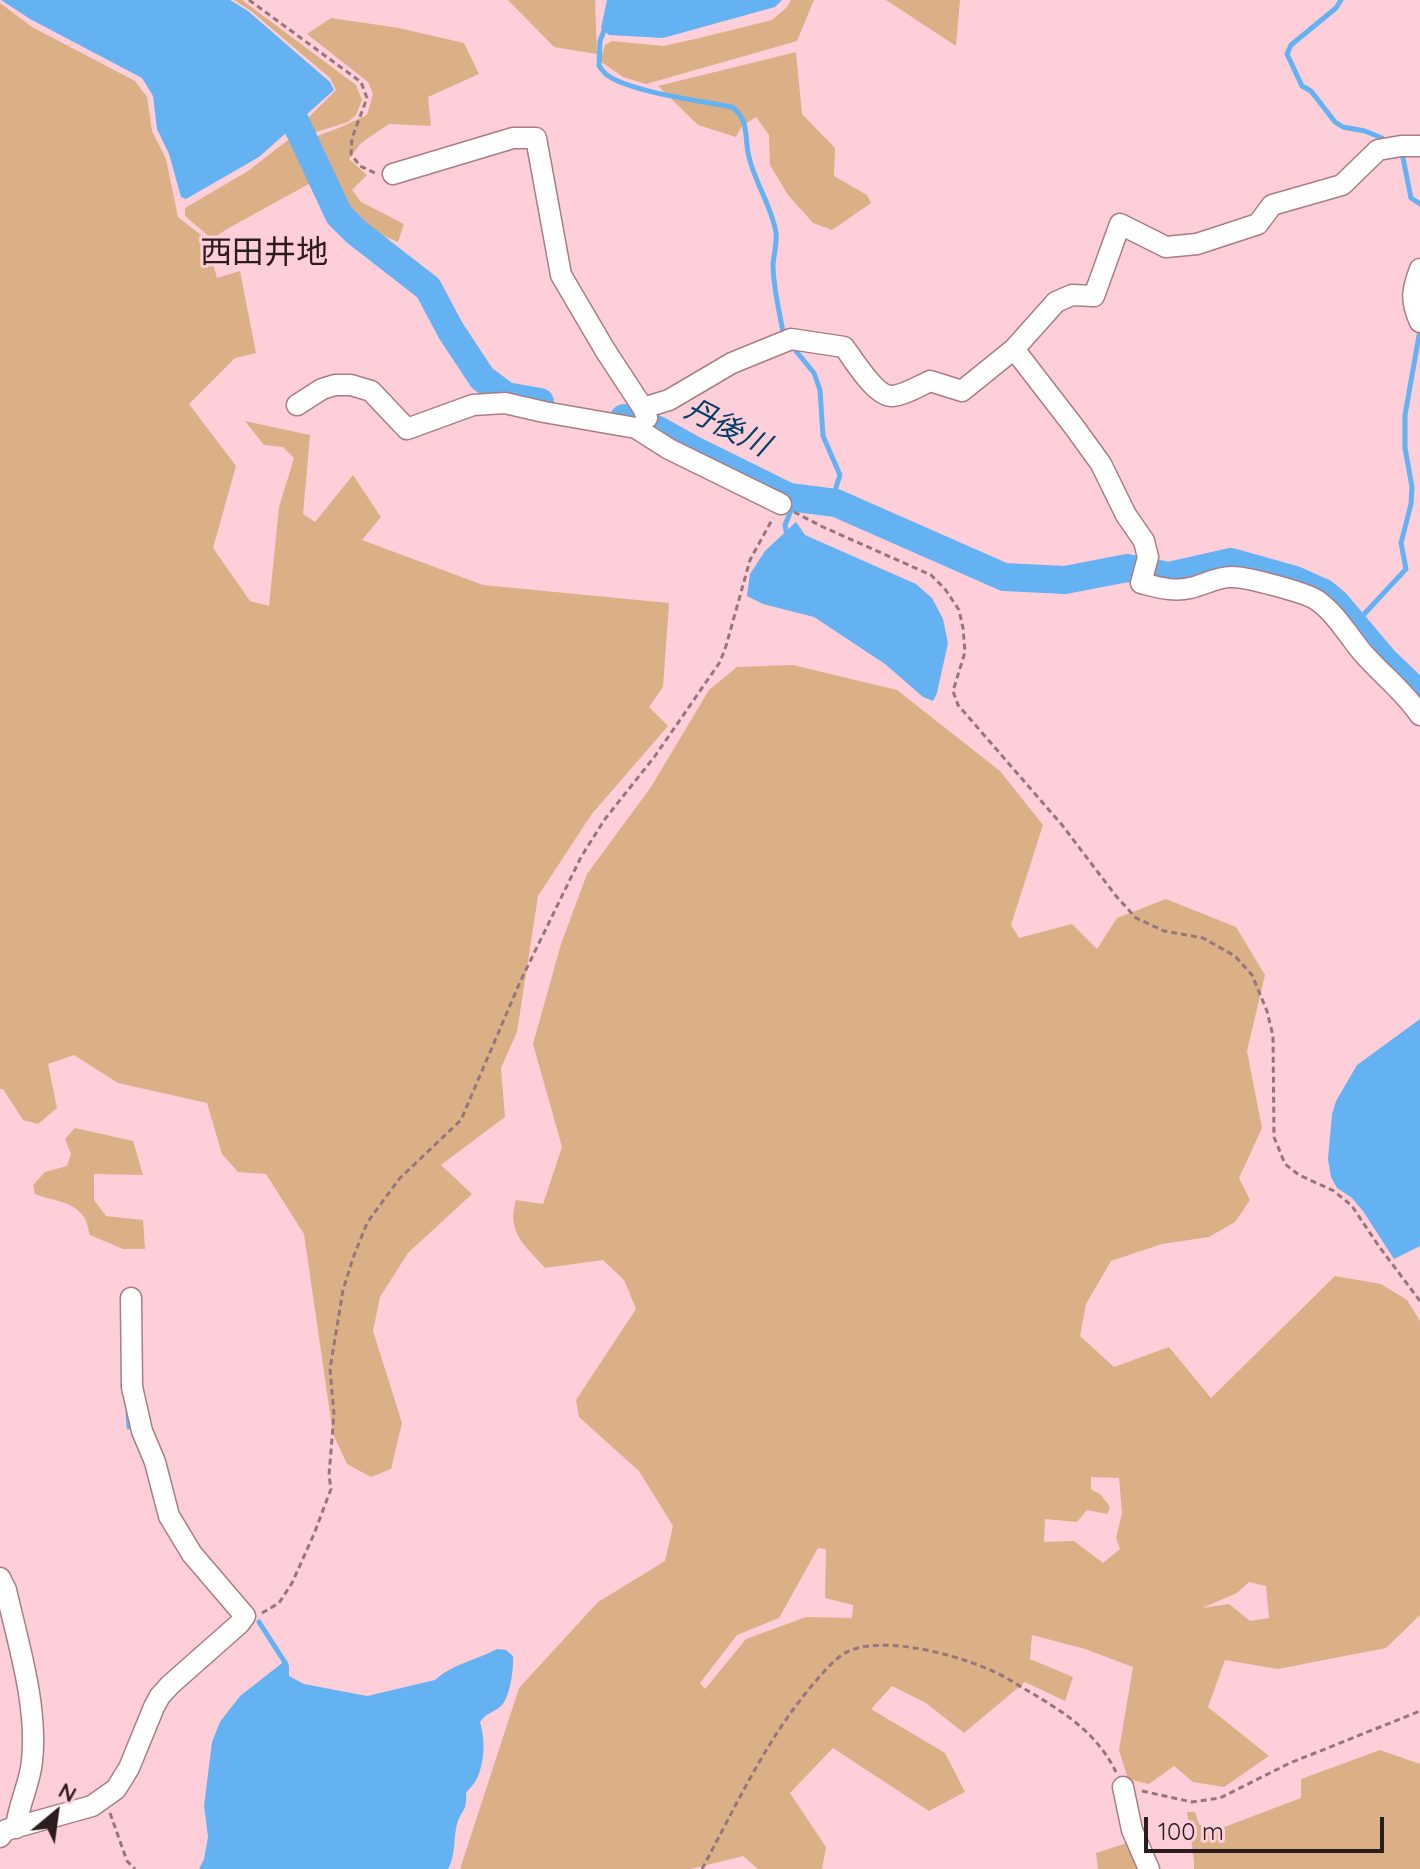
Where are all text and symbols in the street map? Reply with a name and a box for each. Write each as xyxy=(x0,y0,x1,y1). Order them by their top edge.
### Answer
district label: 西田井地 xyxy=(200,234,328,272)
water label: 丹後川 xyxy=(679,392,775,464)
north arrow xyxy=(16,1773,96,1853)
text: N xyxy=(54,1776,81,1808)
scale bar xyxy=(1148,1801,1388,1851)
text: 100 m xyxy=(1158,1816,1224,1846)

